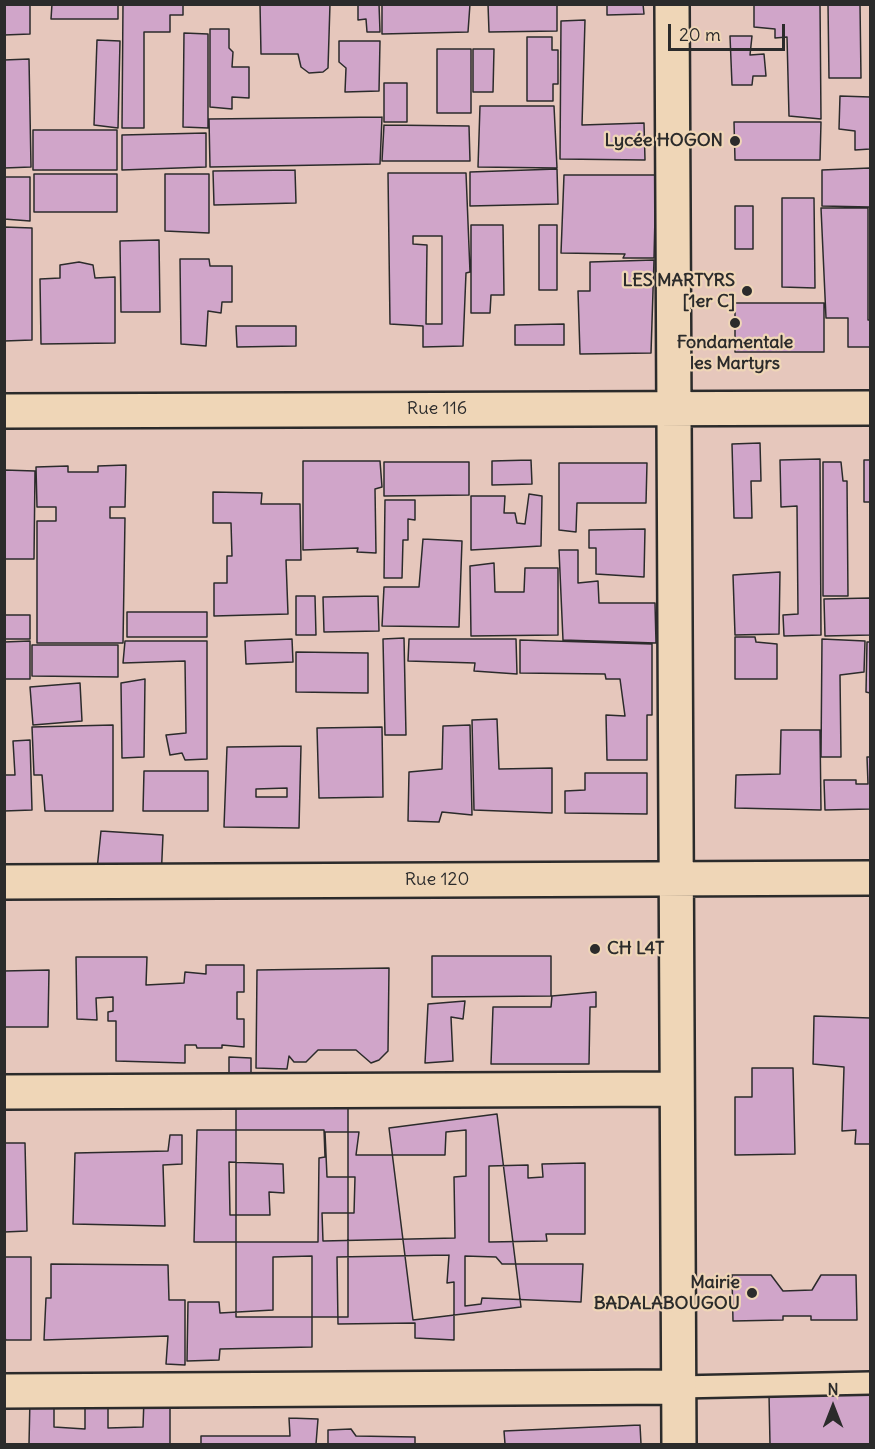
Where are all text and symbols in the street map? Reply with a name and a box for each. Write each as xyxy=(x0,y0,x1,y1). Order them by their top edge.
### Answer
scale bar xyxy=(671,12,788,50)
text: 20 m xyxy=(679,23,721,46)
place label: Lycée HOGON xyxy=(604,130,723,152)
marker: Lycée HOGON xyxy=(728,134,742,148)
place label: LES MARTYRS [1er C] xyxy=(622,270,735,312)
marker: LES MARTYRS [1er C] xyxy=(740,284,754,298)
marker: Fondamentale les Martyrs xyxy=(728,316,742,330)
place label: Fondamentale les Martyrs xyxy=(677,332,793,374)
street label: Rue 116 xyxy=(407,398,467,420)
street label: Rue 120 xyxy=(405,869,469,891)
place label: CH L4T xyxy=(607,938,664,960)
marker: CH L4T xyxy=(588,942,602,956)
place label: Mairie BADALABOUGOU xyxy=(594,1272,740,1314)
marker: Mairie BADALABOUGOU xyxy=(745,1286,759,1300)
north arrow xyxy=(803,1377,863,1437)
text: N xyxy=(827,1379,839,1399)

